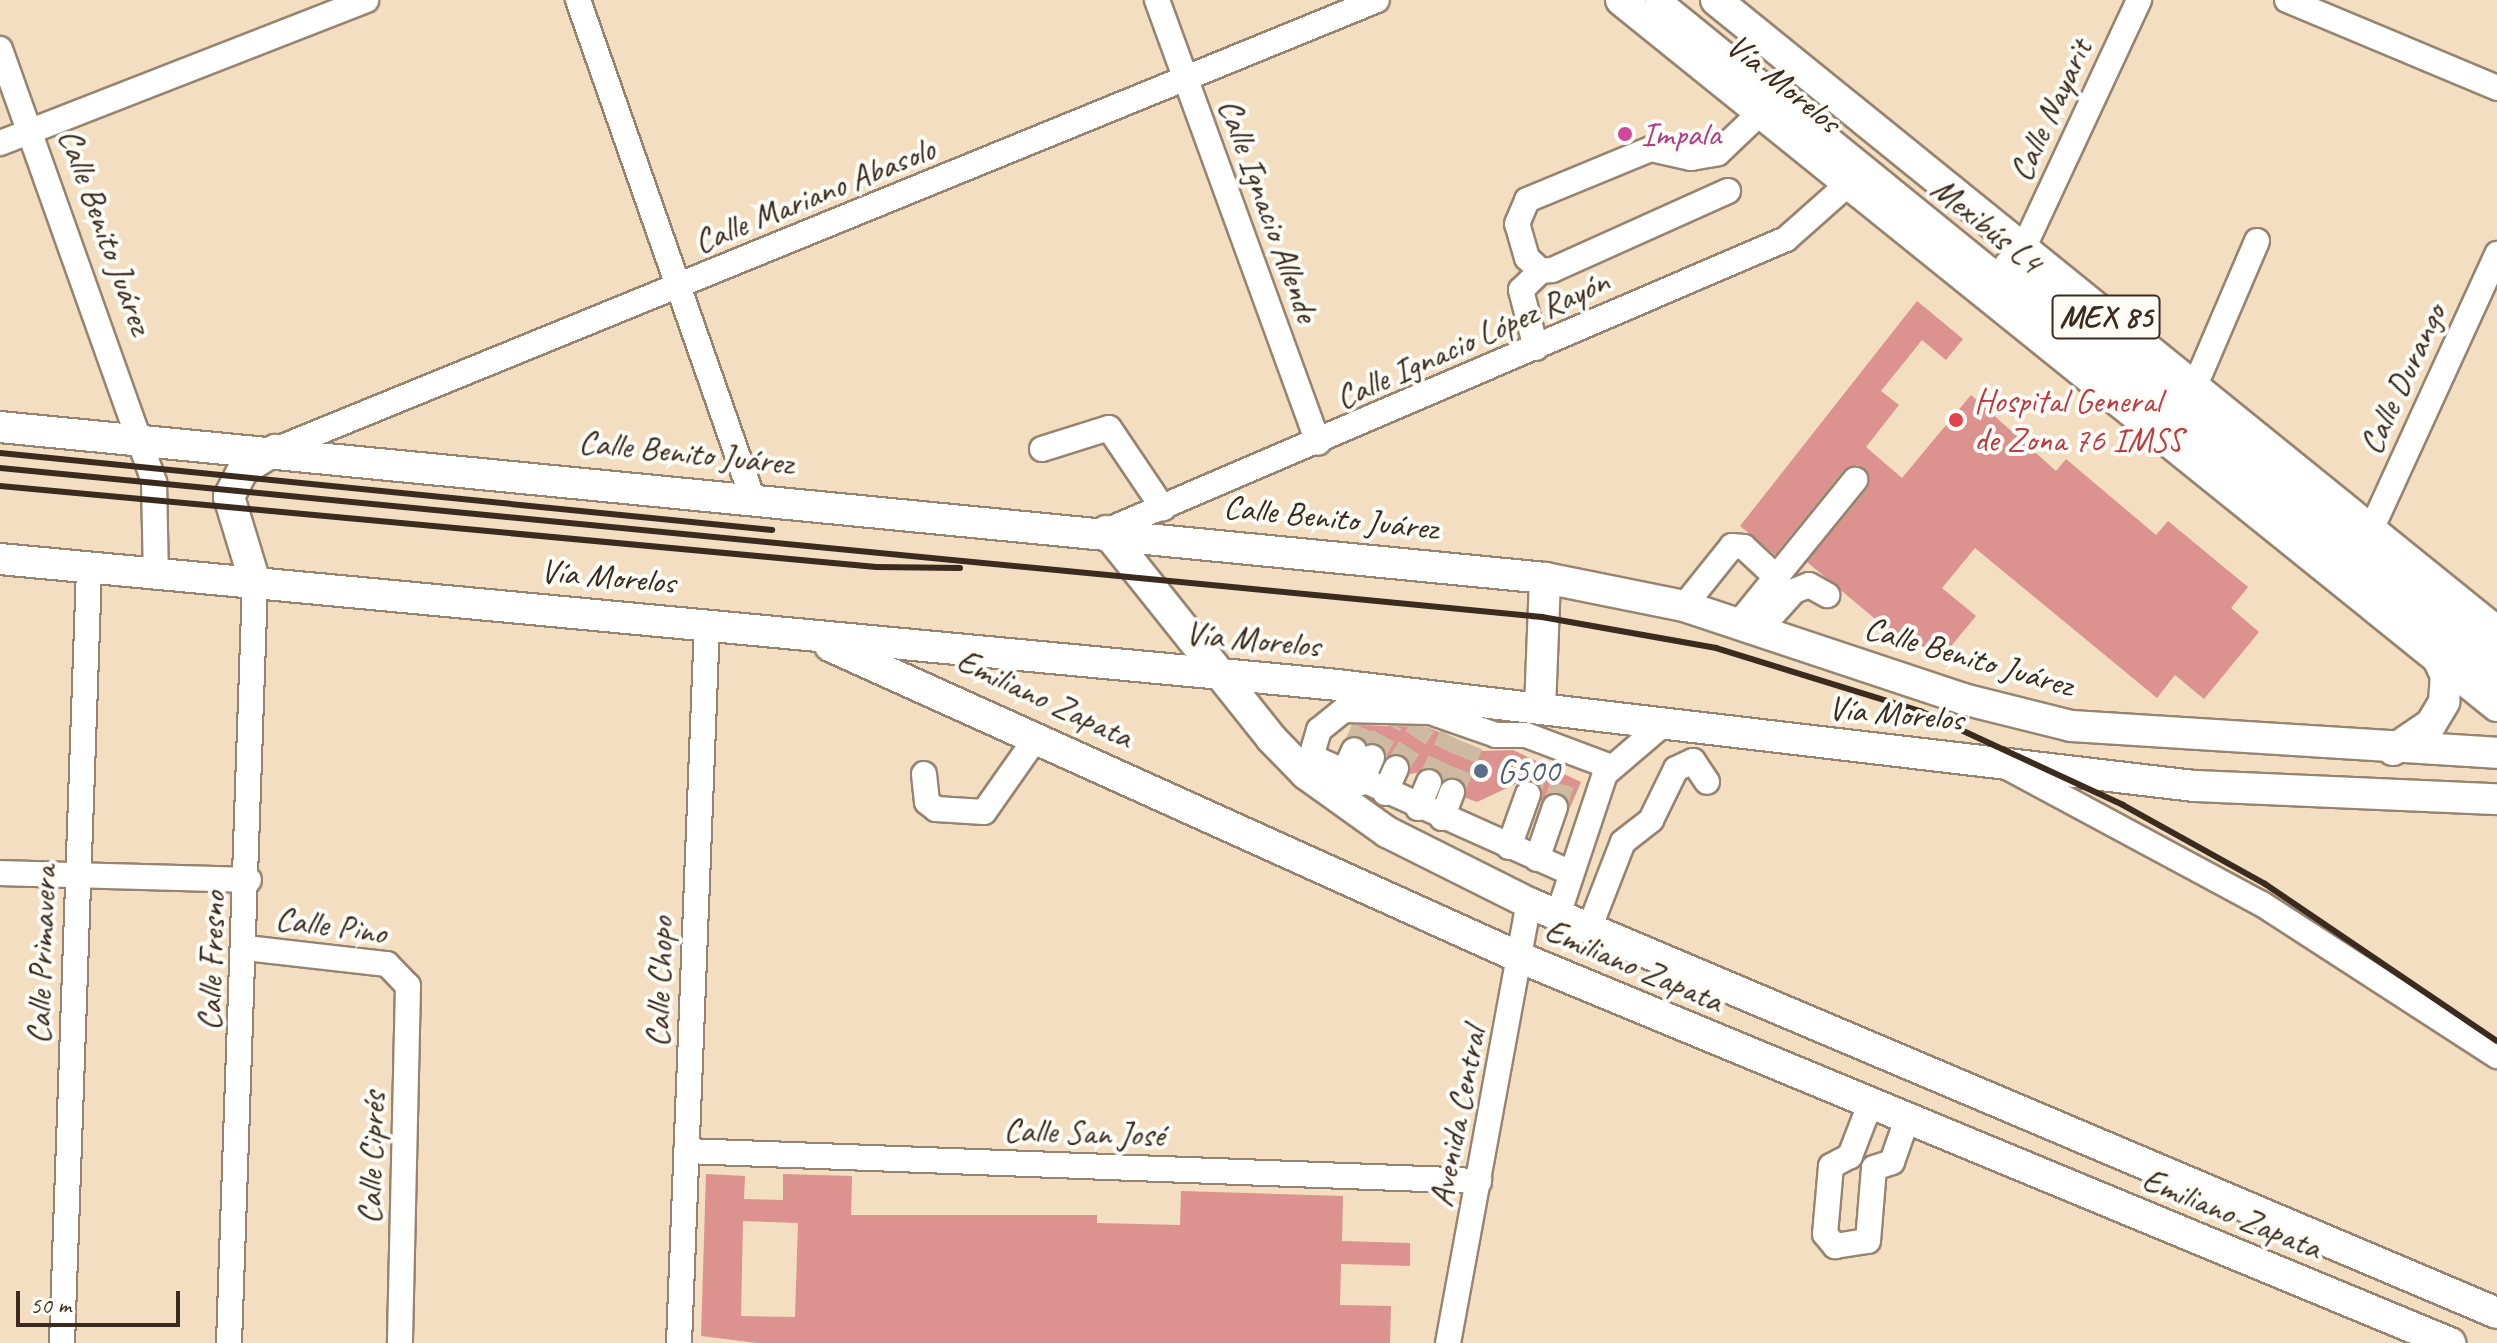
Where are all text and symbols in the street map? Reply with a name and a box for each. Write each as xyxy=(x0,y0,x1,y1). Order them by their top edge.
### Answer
street label: Vía Morelos xyxy=(1719,25,1849,141)
street label: Calle Nayarit xyxy=(2000,33,2100,187)
street label: Calle Ignacio Allende xyxy=(1210,92,1328,328)
place label: Impala xyxy=(1641,114,1721,154)
street label: Calle Benito Juárez xyxy=(50,123,162,339)
marker: Impala xyxy=(1616,125,1634,143)
street label: Calle Mariano Abasolo xyxy=(687,128,941,262)
street label: Mexibús L4 xyxy=(1923,168,2051,282)
street label: Calle Ignacio López Rayón xyxy=(1328,260,1616,418)
road number: MEX 85 xyxy=(2050,289,2162,345)
street label: Calle Durango xyxy=(2350,298,2454,460)
place label: Hospital General de Zona 76 IMSS xyxy=(1974,380,2181,460)
marker: Hospital General de Zona 76 IMSS xyxy=(1945,409,1967,431)
street label: Calle Benito Juárez xyxy=(577,420,795,484)
street label: Calle Benito Juárez xyxy=(1222,485,1440,549)
street label: Vía Morelos xyxy=(539,550,677,602)
street label: Calle Benito Juárez xyxy=(1860,607,2078,705)
street label: Vía Morelos xyxy=(1184,612,1322,666)
street label: Emiliano Zapata xyxy=(951,640,1139,756)
street label: Vía Morelos xyxy=(1827,687,1965,739)
place label: G500 xyxy=(1497,751,1559,791)
marker: G500 xyxy=(1472,762,1490,780)
street label: Calle Primavera xyxy=(17,864,65,1046)
street label: Calle Fresno xyxy=(188,891,234,1031)
street label: Calle Pino xyxy=(273,897,389,953)
street label: Emiliano Zapata xyxy=(1539,909,1729,1021)
street label: Calle Chopo xyxy=(636,916,682,1048)
street label: Avenida Central xyxy=(1420,1024,1494,1210)
street label: Calle Ciprés xyxy=(348,1091,394,1225)
street label: Calle San José xyxy=(1003,1109,1165,1155)
street label: Emiliano Zapata xyxy=(2137,1159,2327,1267)
scale bar xyxy=(20,1275,184,1325)
text: 50 m xyxy=(30,1290,71,1320)

